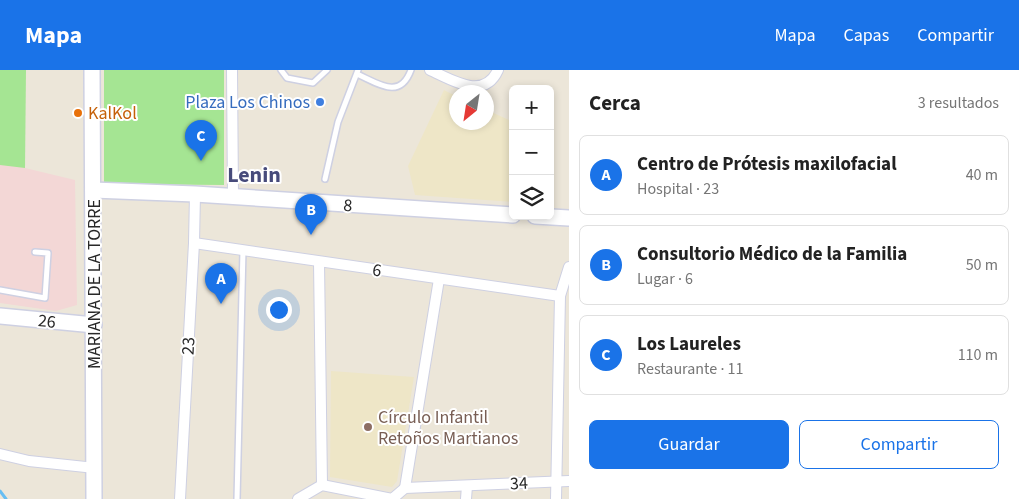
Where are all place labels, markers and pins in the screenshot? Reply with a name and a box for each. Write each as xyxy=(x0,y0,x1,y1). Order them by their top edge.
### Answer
place label: Plaza Los Chinos xyxy=(185,90,310,115)
marker: Plaza Los Chinos xyxy=(314,96,326,108)
place label: KalKol xyxy=(88,101,137,126)
marker: KalKol xyxy=(72,107,84,119)
pin: C xyxy=(185,120,217,161)
pin: B xyxy=(295,194,327,235)
pin: A xyxy=(205,263,237,304)
place label: Círculo Infantil Retoños Martianos xyxy=(378,405,518,451)
marker: Círculo Infantil Retoños Martianos xyxy=(362,421,374,433)

